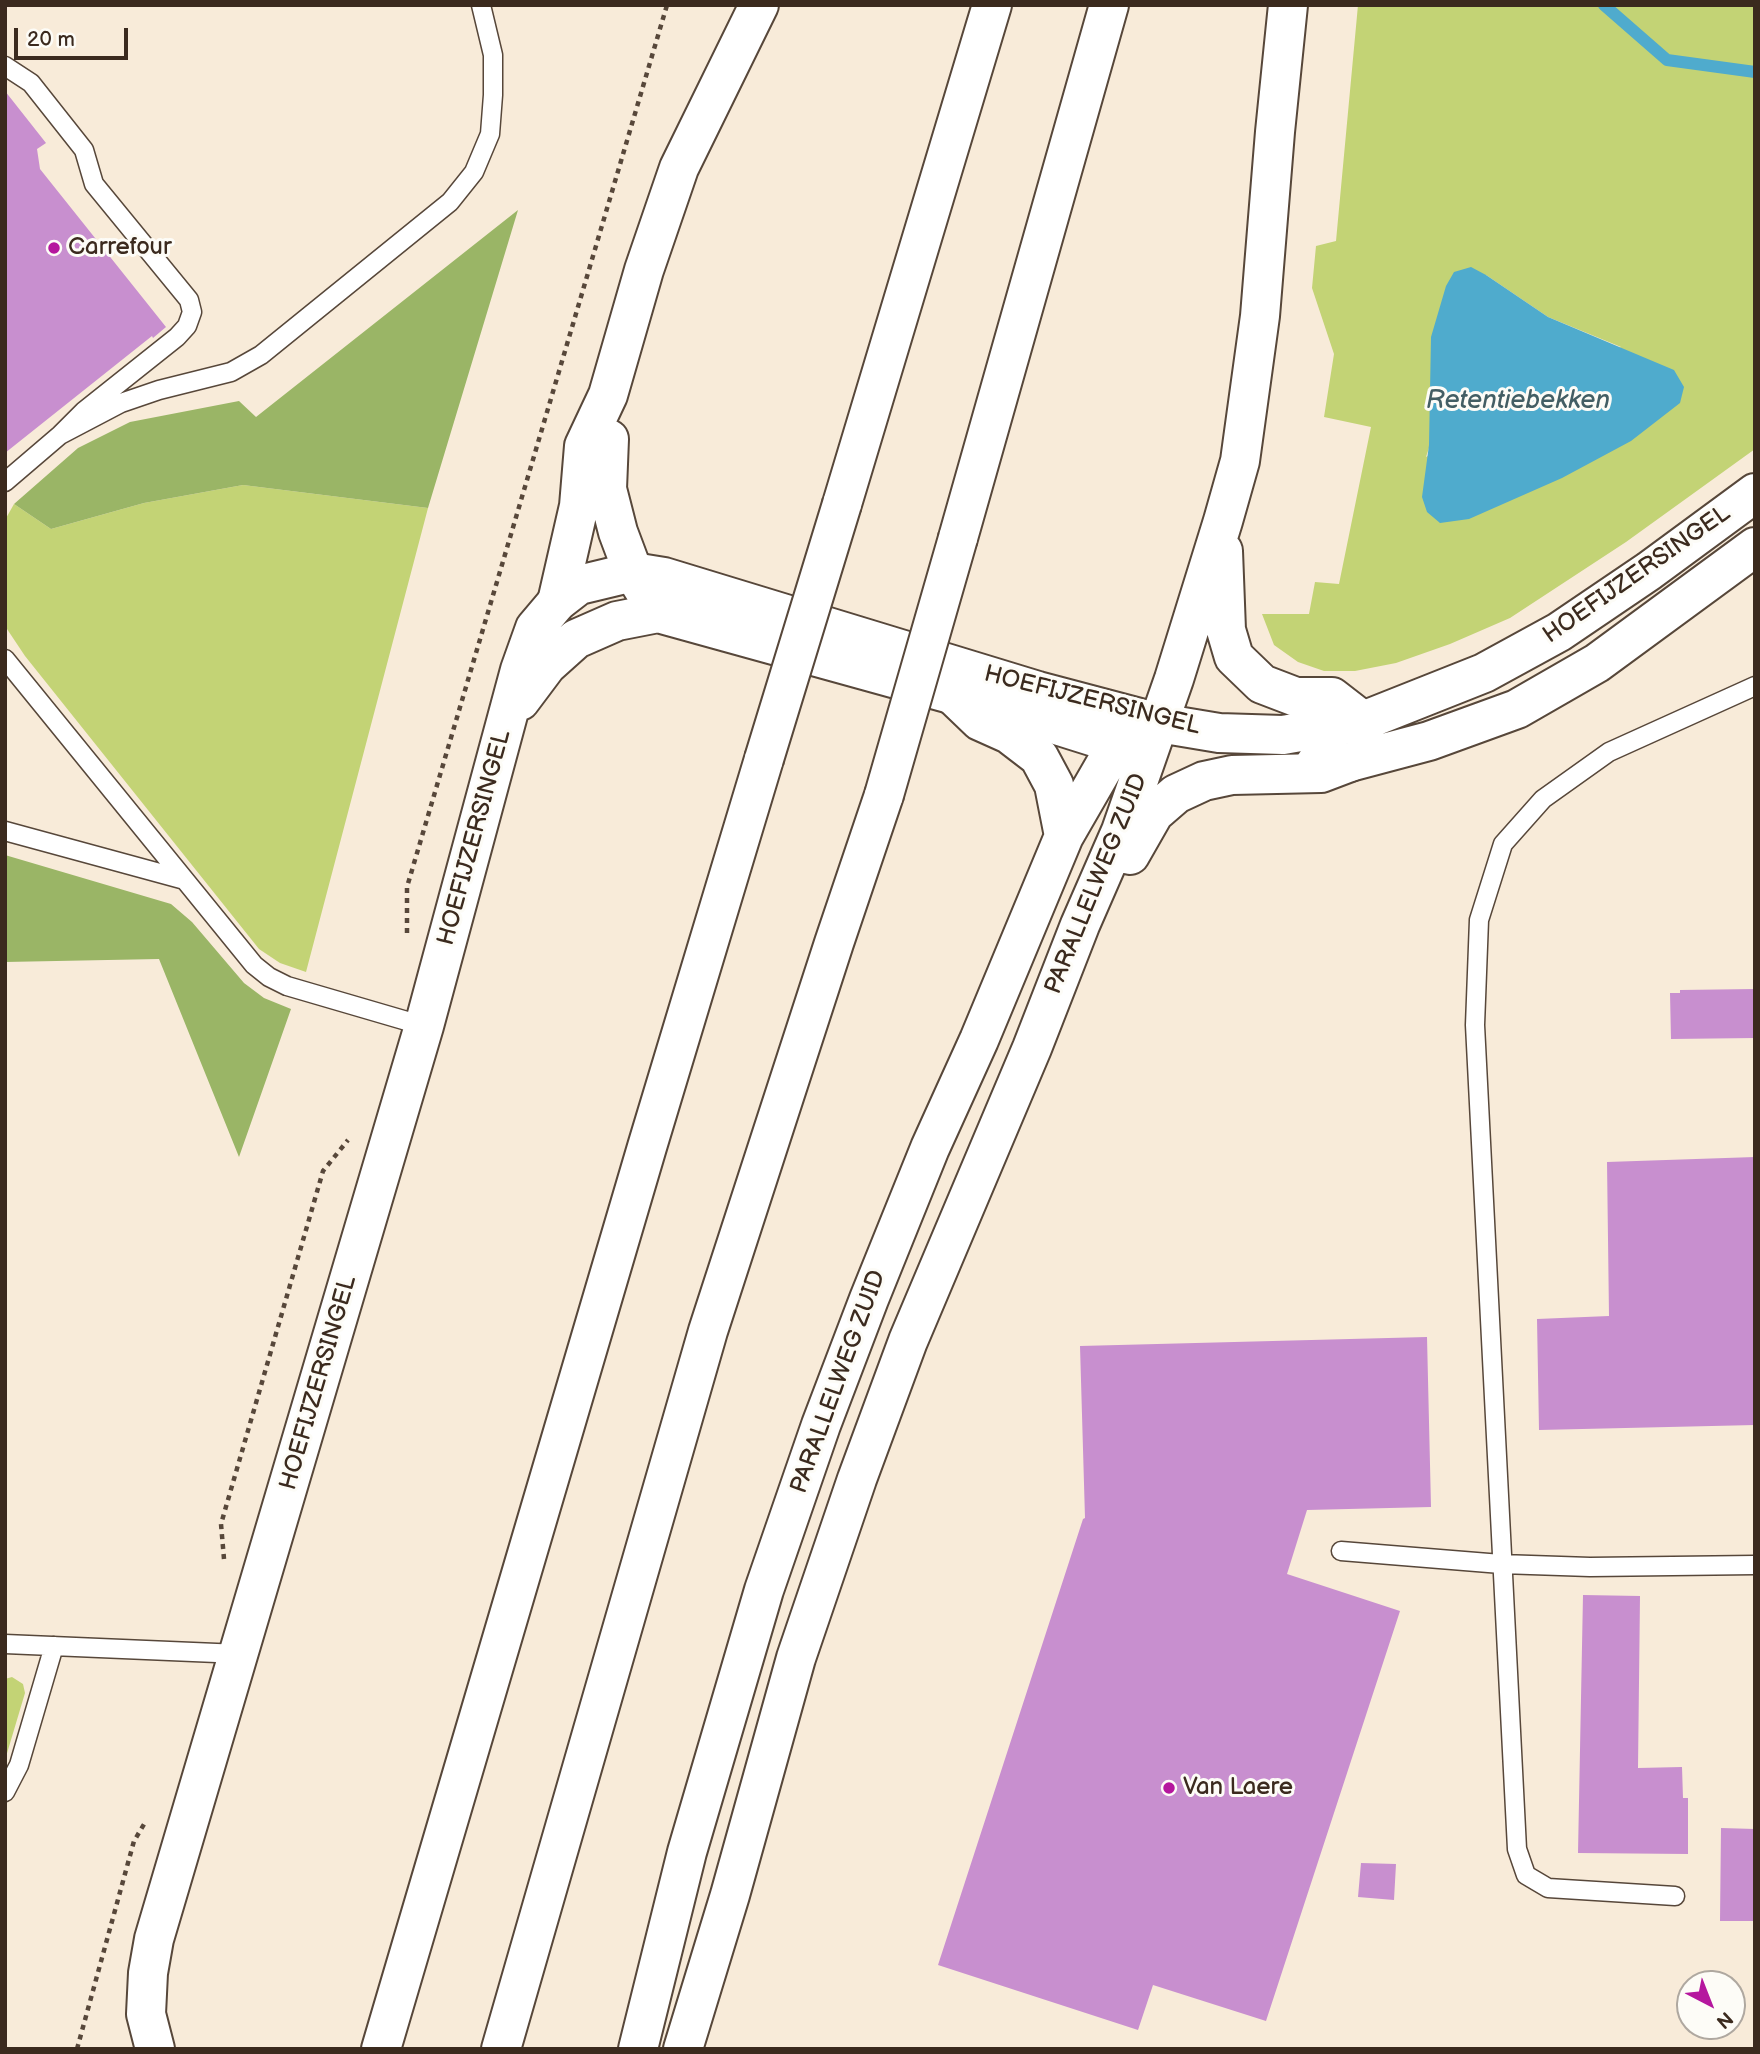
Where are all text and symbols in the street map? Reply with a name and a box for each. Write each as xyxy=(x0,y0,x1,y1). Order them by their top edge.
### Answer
scale bar xyxy=(18,14,131,58)
text: 20 m xyxy=(27,27,75,52)
place label: Carrefour xyxy=(68,234,172,262)
marker: Carrefour xyxy=(46,240,62,256)
water label: Retentiebekken xyxy=(1426,385,1610,417)
street label: HOEFIJZERSINGEL xyxy=(1538,500,1736,650)
street label: HOEFIJZERSINGEL xyxy=(981,660,1203,742)
street label: HOEFIJZERSINGEL xyxy=(432,727,518,949)
street label: PARALLELWEG ZUID xyxy=(1040,770,1154,998)
street label: PARALLELWEG ZUID xyxy=(785,1267,893,1497)
street label: HOEFIJZERSINGEL xyxy=(275,1273,363,1493)
place label: Van Laere xyxy=(1183,1774,1293,1802)
marker: Van Laere xyxy=(1161,1780,1177,1796)
north arrow xyxy=(1676,1970,1746,2040)
text: N xyxy=(1711,2006,1737,2033)

